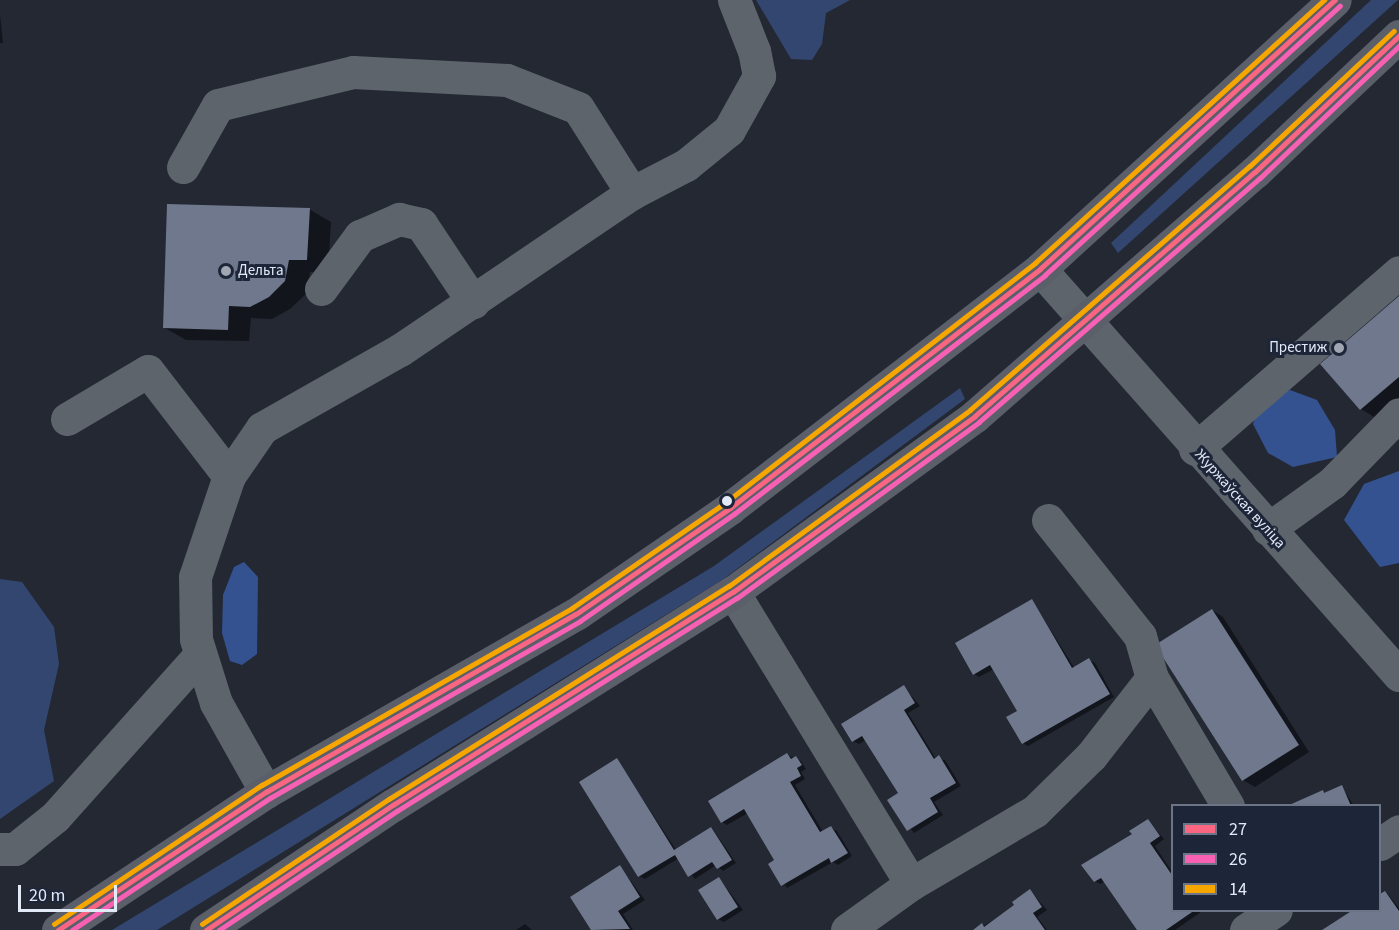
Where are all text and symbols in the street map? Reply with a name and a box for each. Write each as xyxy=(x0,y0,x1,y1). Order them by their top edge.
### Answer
place label: Дельта xyxy=(238,262,284,280)
marker: Дельта xyxy=(219,264,233,278)
place label: Престиж xyxy=(1269,339,1327,357)
marker: Престиж xyxy=(1332,341,1346,355)
street label: Журжаўская вуліца xyxy=(1191,446,1289,552)
unlabelled marker xyxy=(721,495,733,507)
legend xyxy=(1171,804,1381,912)
text: 27 xyxy=(1229,817,1247,842)
text: 26 xyxy=(1229,847,1247,872)
scale bar xyxy=(21,873,120,911)
text: 14 xyxy=(1229,877,1247,902)
text: 20 m xyxy=(29,883,65,908)

